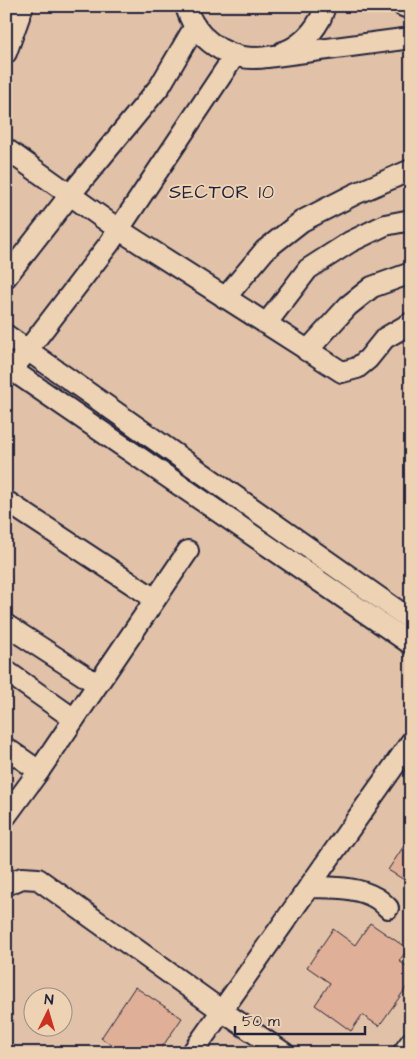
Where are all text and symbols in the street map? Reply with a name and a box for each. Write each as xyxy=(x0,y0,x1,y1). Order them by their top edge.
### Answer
district label: SECTOR 10 xyxy=(169,179,275,206)
north arrow xyxy=(22,986,72,1036)
text: N xyxy=(44,990,55,1010)
scale bar xyxy=(235,1004,364,1036)
text: 50 m xyxy=(242,1011,280,1032)

